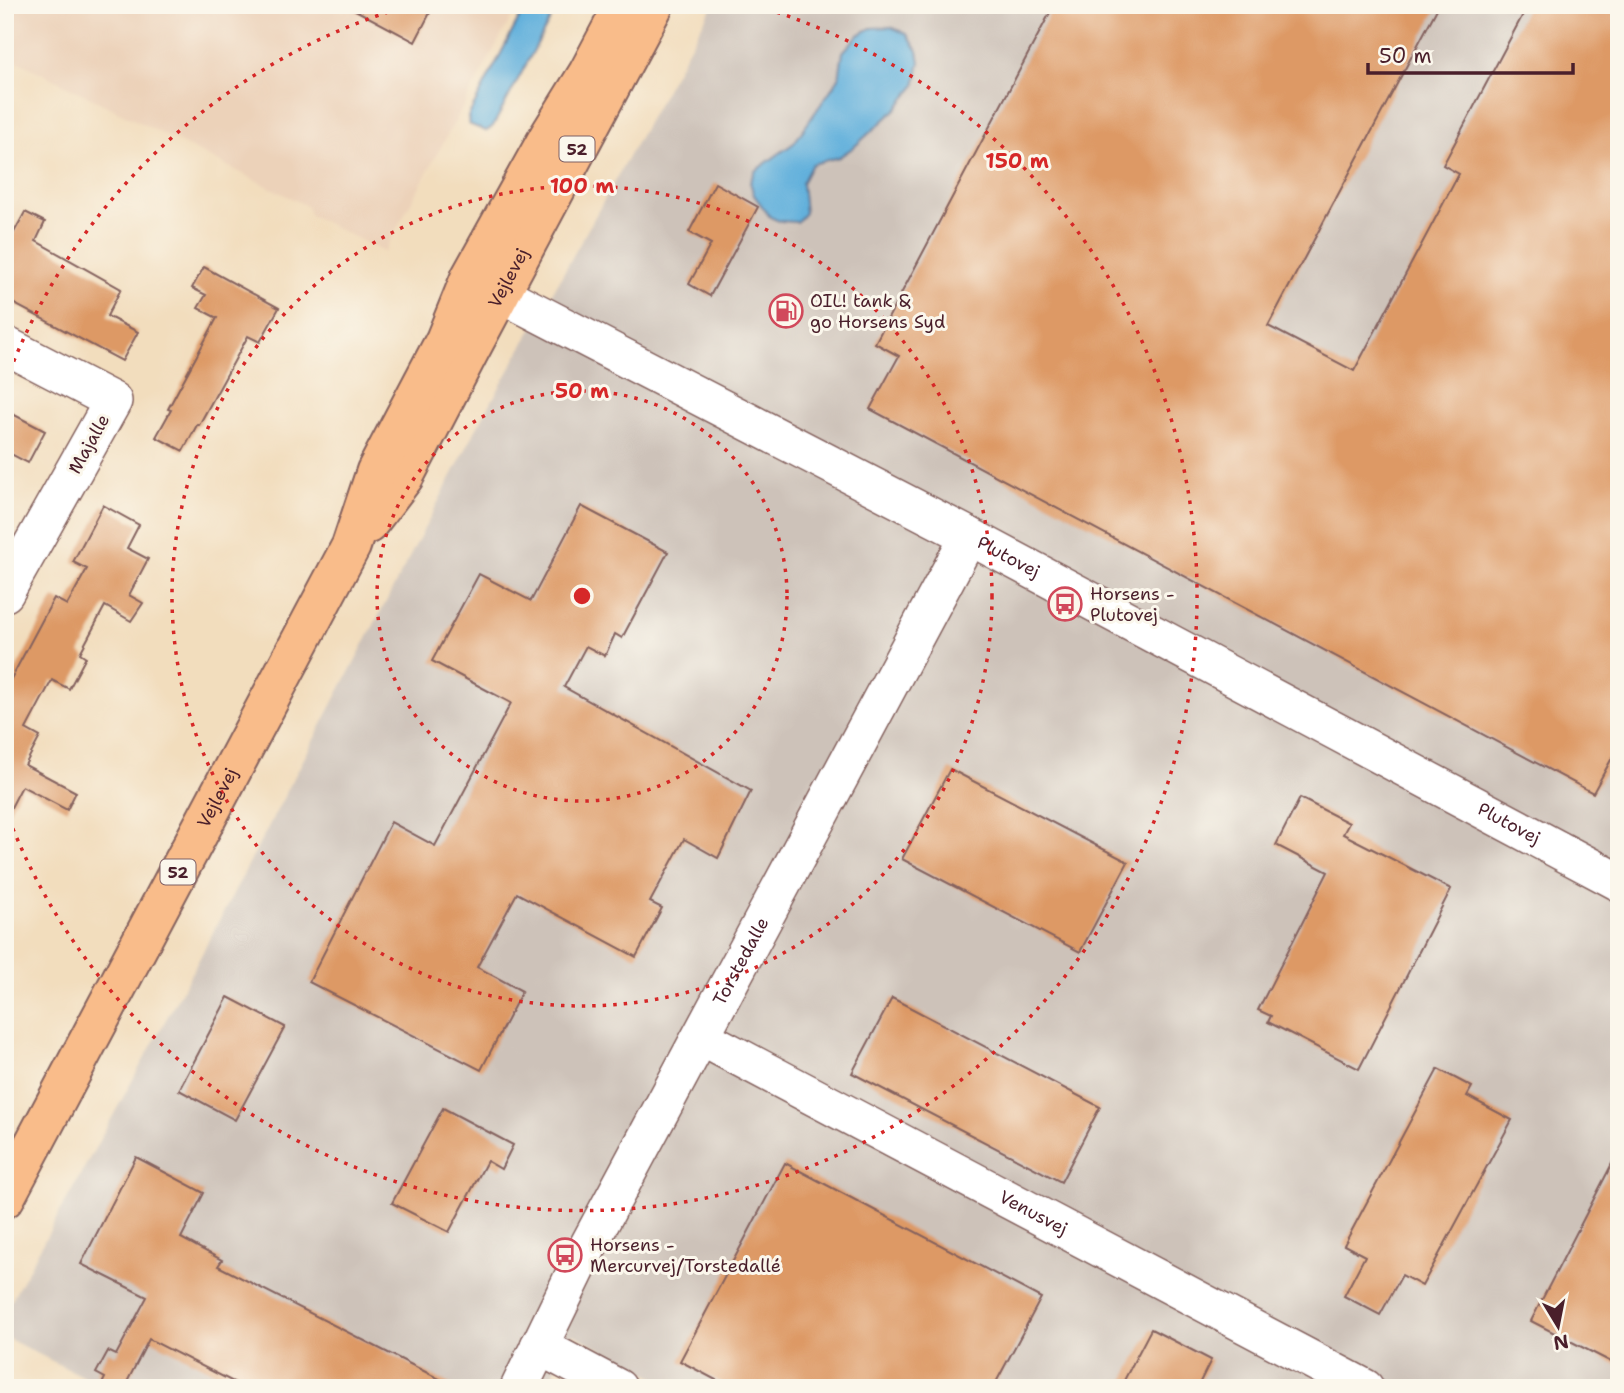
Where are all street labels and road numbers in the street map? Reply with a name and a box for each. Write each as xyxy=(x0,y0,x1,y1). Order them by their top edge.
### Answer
road number: 52 xyxy=(560,136,594,162)
street label: Vejlevej xyxy=(483,244,534,312)
street label: Majalle xyxy=(63,410,115,478)
street label: Plutovej xyxy=(973,530,1044,584)
street label: Vejlevej xyxy=(192,764,243,832)
street label: Plutovej xyxy=(1473,797,1545,850)
road number: 52 xyxy=(160,860,196,884)
street label: Torstedalle xyxy=(707,913,774,1010)
street label: Venusvej xyxy=(995,1185,1072,1241)

